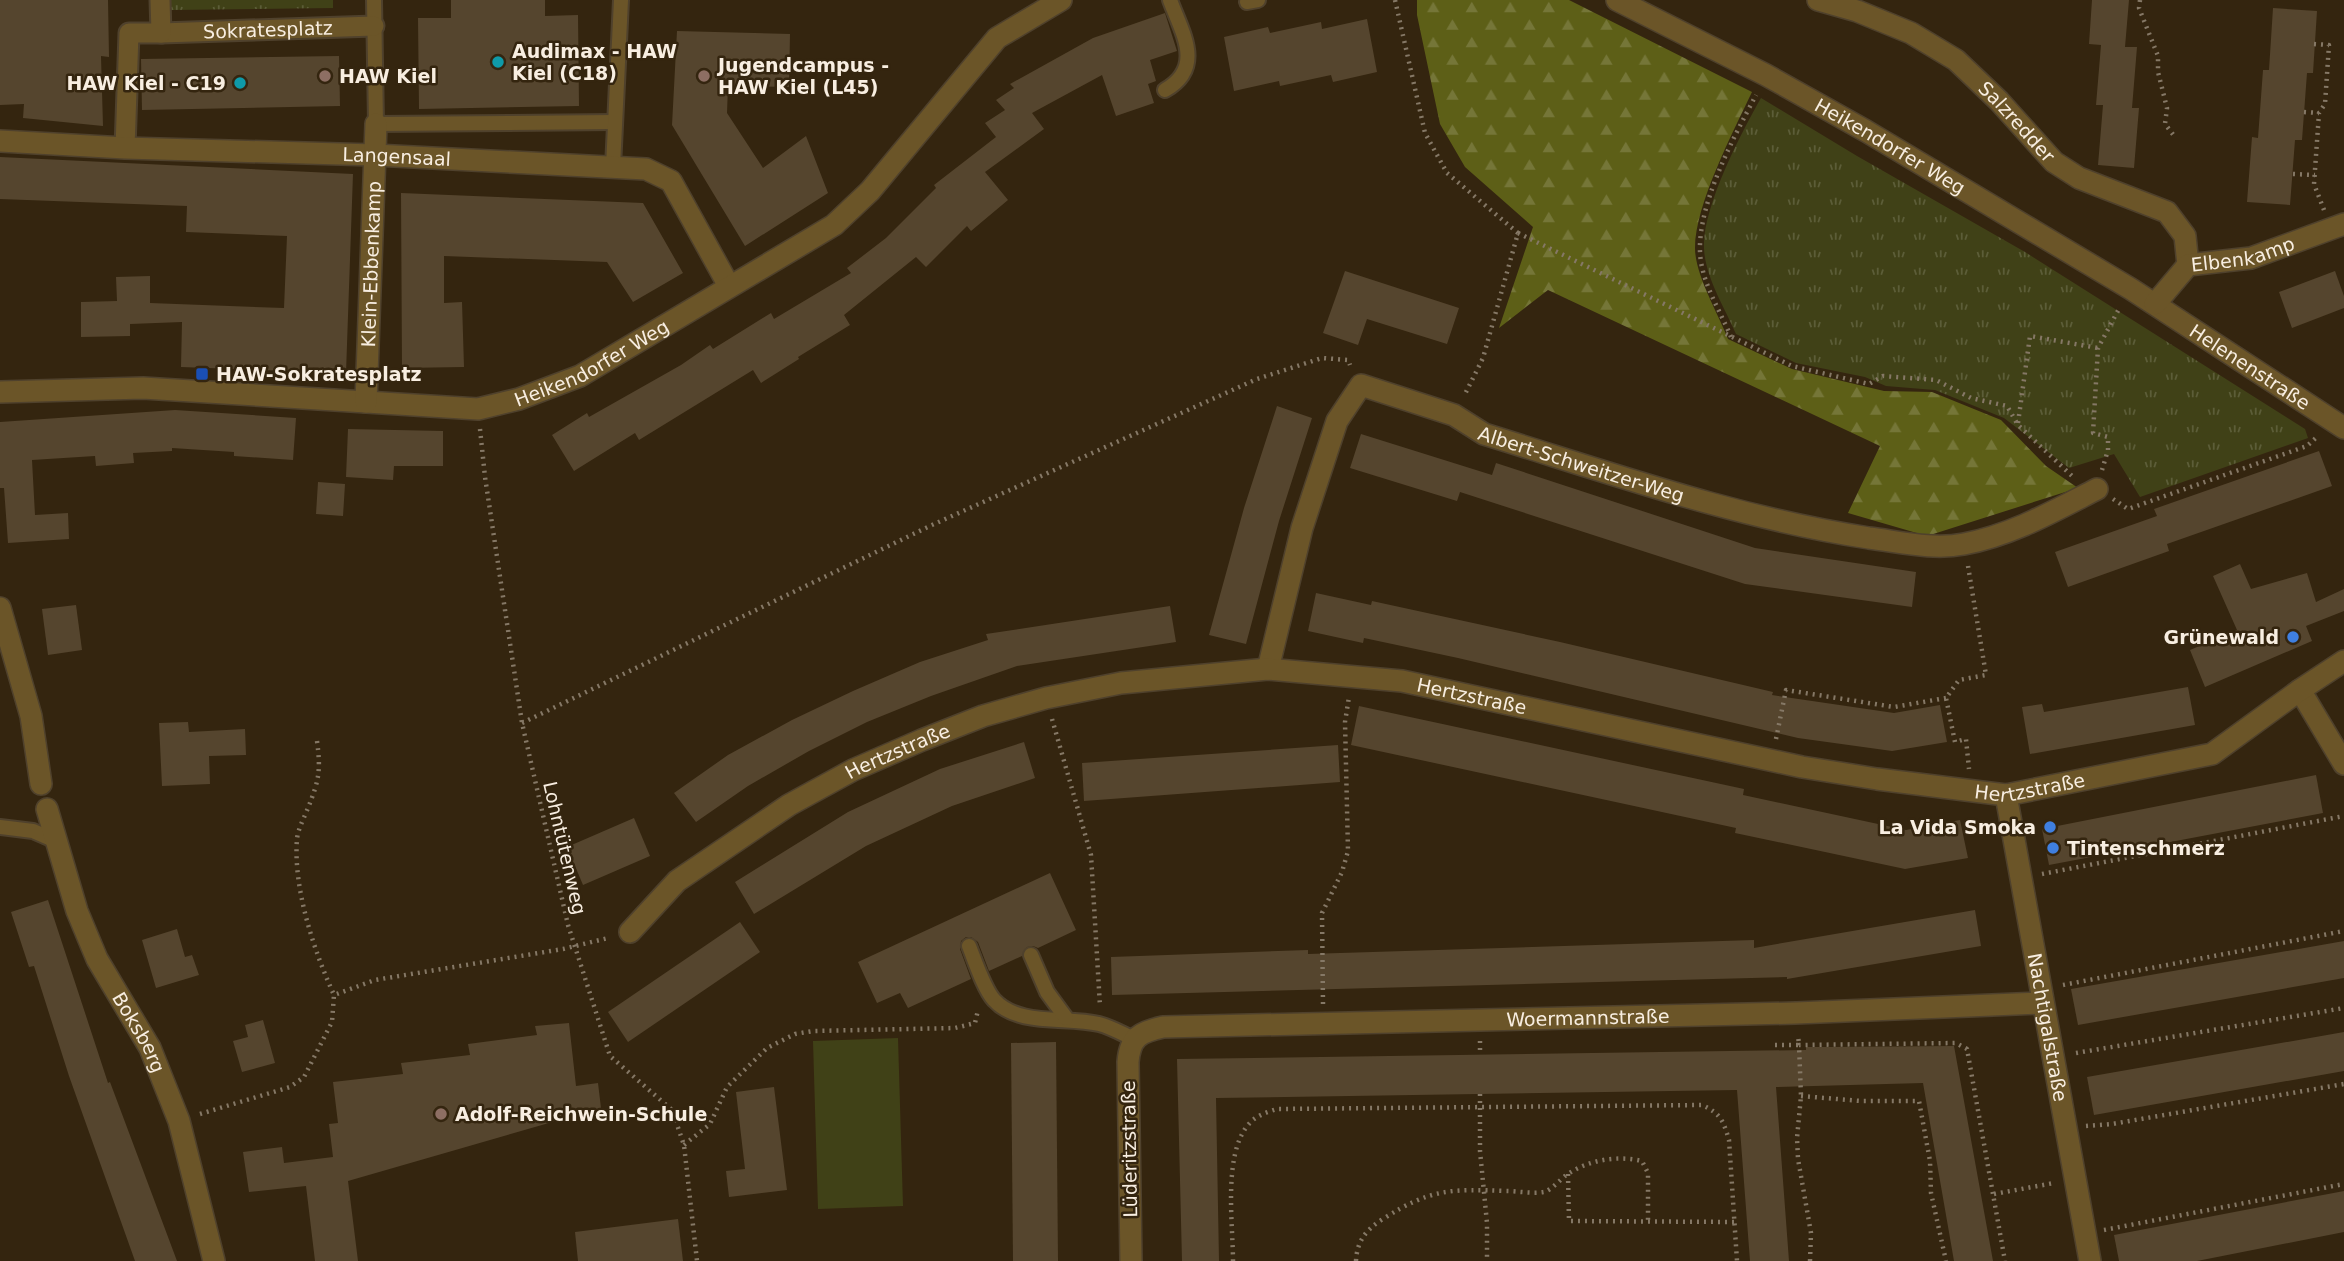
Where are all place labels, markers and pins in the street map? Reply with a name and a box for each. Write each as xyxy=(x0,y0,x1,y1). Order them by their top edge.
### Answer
place label: Audimax - HAW Kiel (C18) xyxy=(512,40,677,84)
marker: Audimax - HAW Kiel (C18) xyxy=(490,54,506,70)
place label: Jugendcampus - HAW Kiel (L45) xyxy=(716,54,889,98)
place label: HAW Kiel xyxy=(339,65,437,87)
marker: HAW Kiel xyxy=(317,68,333,84)
marker: Jugendcampus - HAW Kiel (L45) xyxy=(696,68,712,84)
place label: HAW Kiel - C19 xyxy=(67,72,226,94)
marker: HAW Kiel - C19 xyxy=(232,75,248,91)
place label: HAW-Sokratesplatz xyxy=(216,363,422,385)
marker: HAW-Sokratesplatz xyxy=(194,366,210,382)
place label: Grünewald xyxy=(2164,626,2279,648)
marker: Grünewald xyxy=(2285,629,2301,645)
place label: La Vida Smoka xyxy=(1879,816,2036,838)
marker: La Vida Smoka xyxy=(2042,819,2058,835)
place label: Tintenschmerz xyxy=(2067,837,2225,859)
marker: Tintenschmerz xyxy=(2045,840,2061,856)
place label: Adolf-Reichwein-Schule xyxy=(455,1103,707,1125)
marker: Adolf-Reichwein-Schule xyxy=(433,1106,449,1122)

